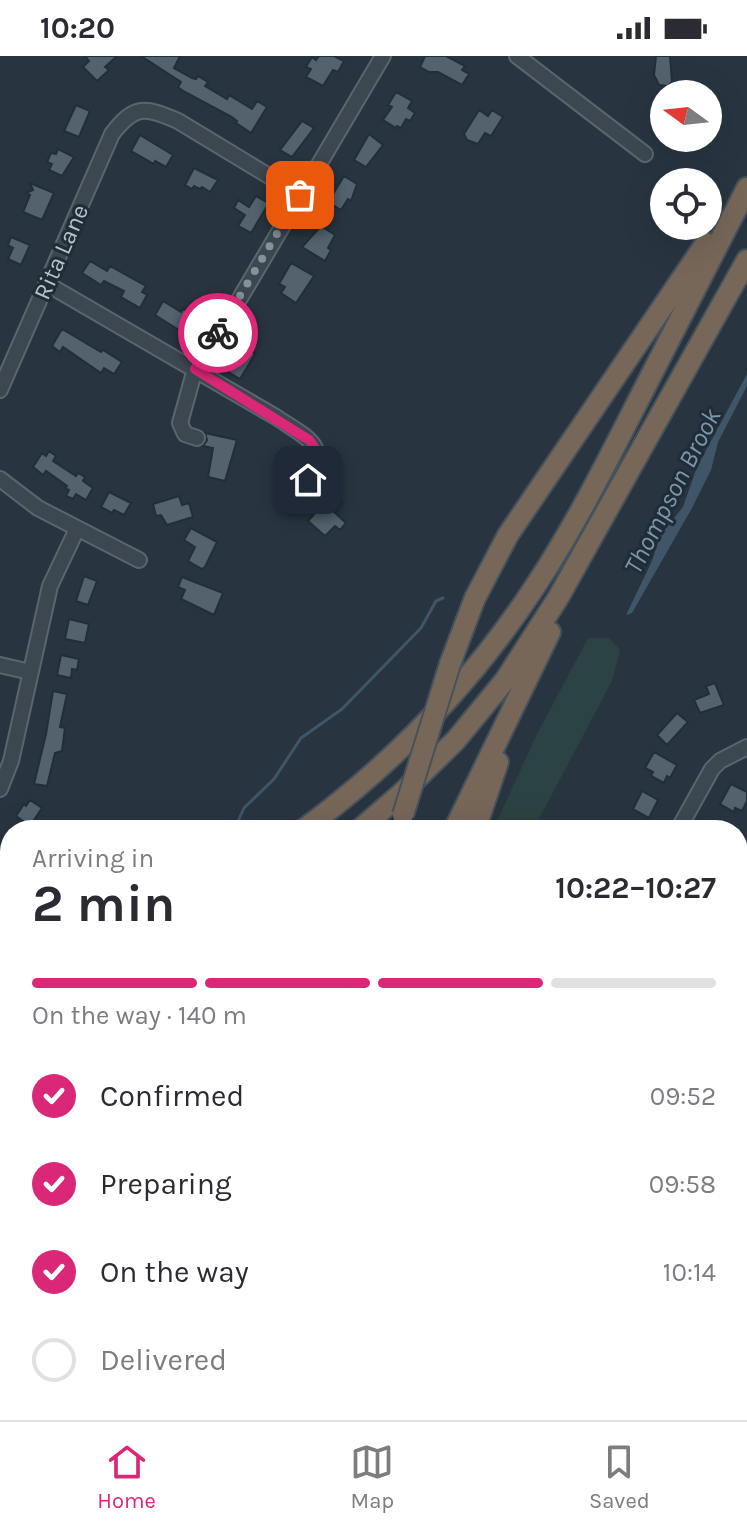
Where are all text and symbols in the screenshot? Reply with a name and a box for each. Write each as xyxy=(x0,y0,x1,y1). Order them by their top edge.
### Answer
text: 10:20 xyxy=(40,10,115,46)
north arrow xyxy=(650,80,722,152)
map controls xyxy=(650,80,722,240)
pin xyxy=(266,161,334,229)
button: locate xyxy=(650,168,722,240)
icon: bag xyxy=(278,173,322,217)
street label: Rita Lane xyxy=(28,200,94,304)
courier xyxy=(178,293,258,373)
icon: bike xyxy=(196,311,240,355)
water label: Thompson Brook xyxy=(617,403,728,579)
pin xyxy=(274,446,342,514)
icon: home xyxy=(286,458,330,502)
text: Arriving in xyxy=(32,843,154,874)
text: 10:22–10:27 xyxy=(555,870,716,906)
text: 2 min xyxy=(32,873,175,934)
text: On the way · 140 m xyxy=(32,1000,247,1031)
icon: check xyxy=(32,1074,76,1118)
text: Confirmed xyxy=(100,1078,244,1114)
text: 09:52 xyxy=(650,1081,716,1112)
icon: check xyxy=(32,1162,76,1206)
text: Preparing xyxy=(100,1166,232,1202)
text: 09:58 xyxy=(649,1169,716,1200)
icon: check xyxy=(32,1250,76,1294)
text: On the way xyxy=(100,1254,249,1290)
text: 10:14 xyxy=(663,1257,716,1288)
text: Delivered xyxy=(100,1342,227,1378)
tab: Home xyxy=(97,1440,156,1514)
tab: Map xyxy=(350,1440,394,1514)
tab: Saved xyxy=(589,1440,650,1514)

